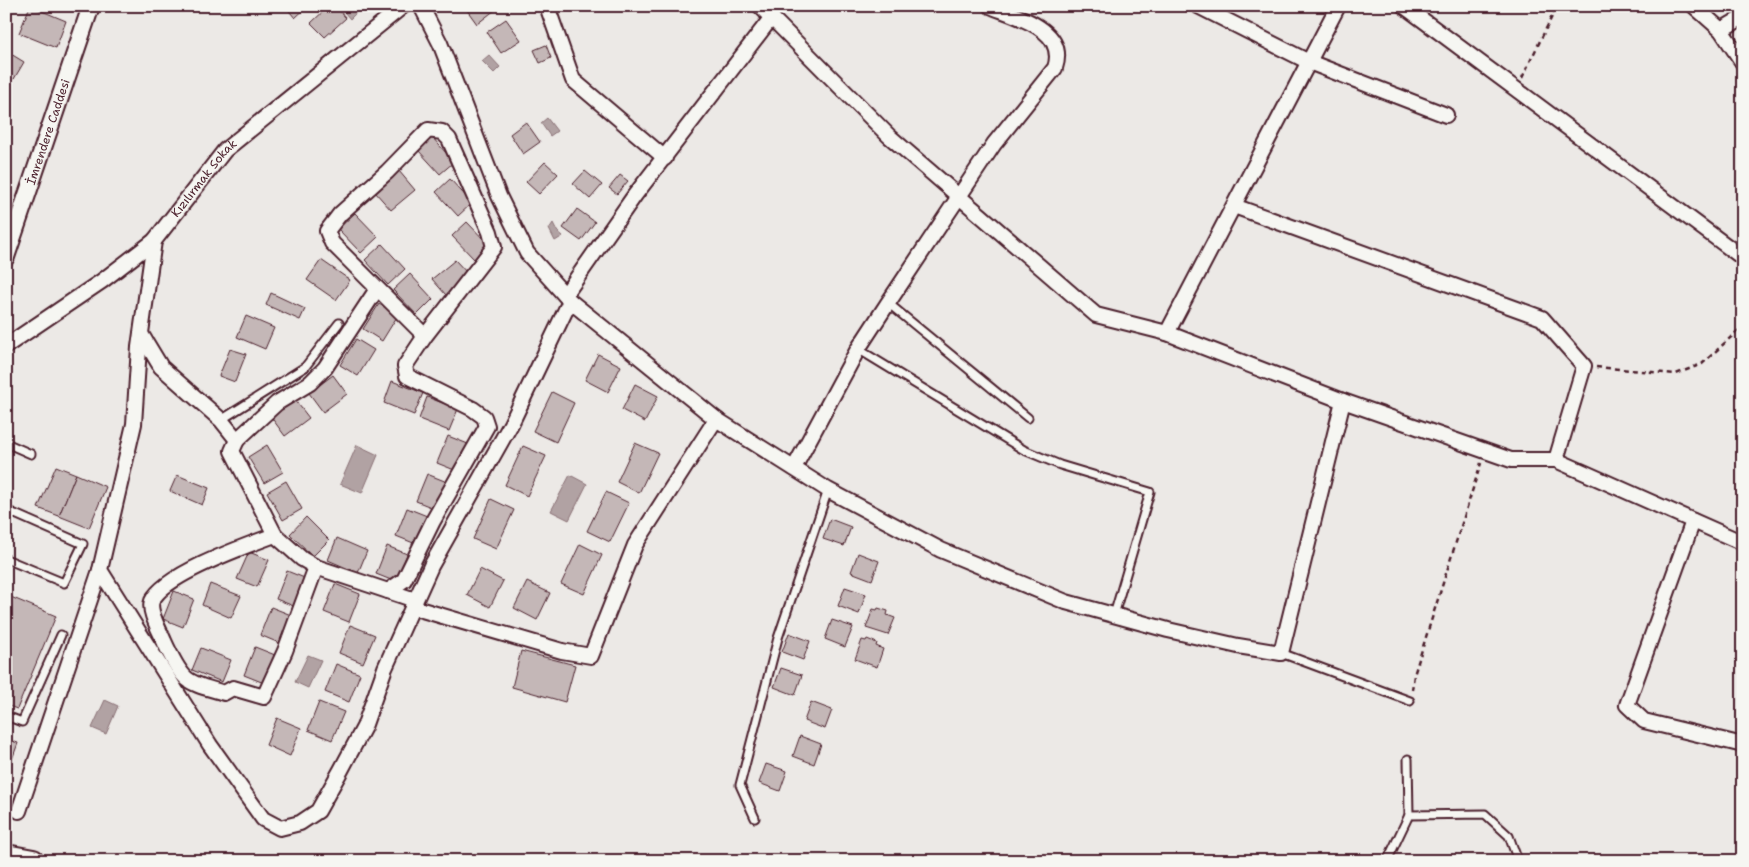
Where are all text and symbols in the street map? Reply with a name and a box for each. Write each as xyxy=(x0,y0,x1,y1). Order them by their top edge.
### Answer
street label: İmrendere Caddesi xyxy=(23,77,74,187)
street label: Kızılırmak Sokak xyxy=(168,136,240,220)

